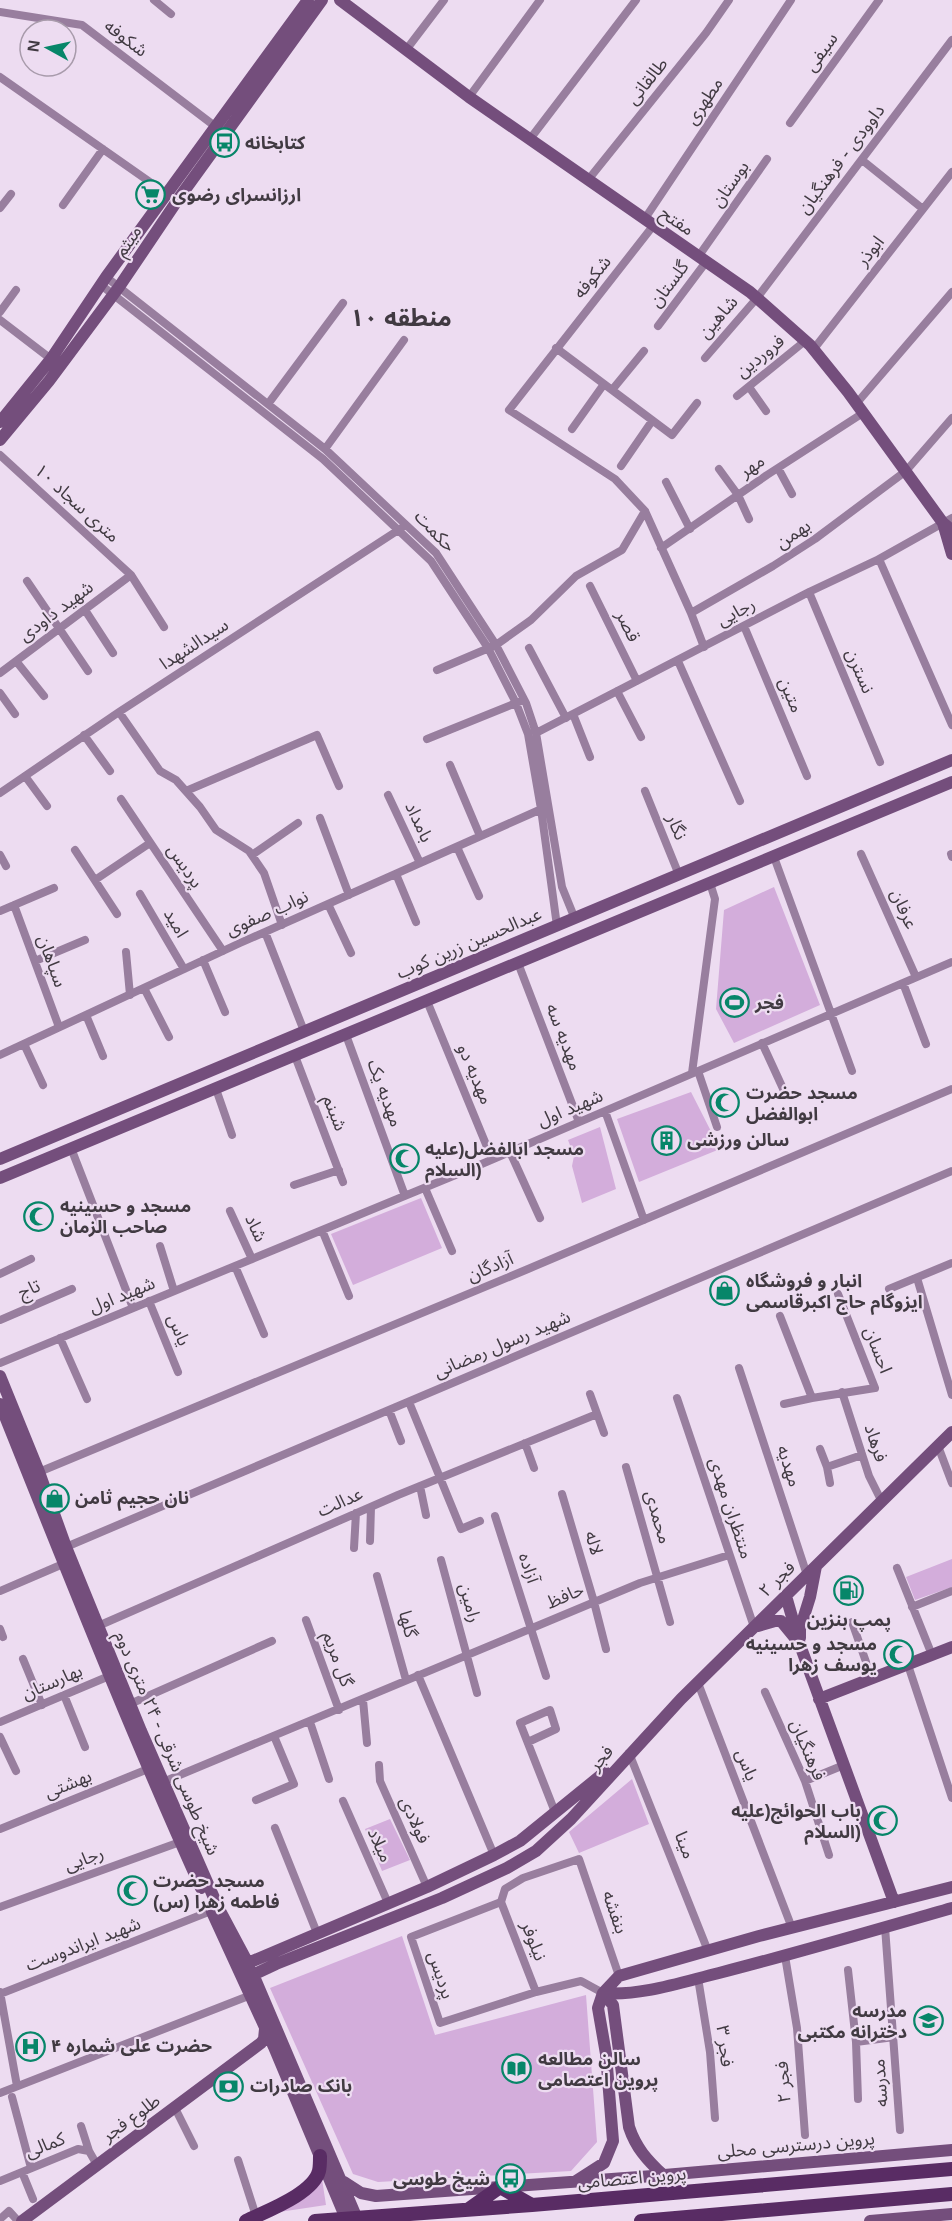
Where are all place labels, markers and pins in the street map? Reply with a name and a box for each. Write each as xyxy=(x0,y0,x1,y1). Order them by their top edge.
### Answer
bus stop icon: کتابخانه xyxy=(208,127,240,159)
place label: کتابخانه xyxy=(245,133,306,153)
supermarket icon: ارزانسرای رضوی xyxy=(135,179,167,211)
place label: ارزانسرای رضوی xyxy=(172,185,301,206)
sports icon: فجر xyxy=(718,987,750,1019)
place label: فجر xyxy=(754,993,784,1014)
place label: مسجد حضرت ابوالفضل xyxy=(746,1083,858,1124)
mosque icon: مسجد حضرت ابوالفضل xyxy=(709,1087,741,1119)
building icon: سالن ورزشی xyxy=(650,1124,682,1156)
place label: سالن ورزشی xyxy=(687,1130,789,1151)
place label: مسجد ابالفضل(علیه السلام) xyxy=(425,1139,584,1183)
mosque icon: مسجد ابالفضل(علیه السلام) xyxy=(388,1143,420,1175)
place label: مسجد و حسینیه صاحب الزمان xyxy=(60,1196,191,1238)
mosque icon: مسجد و حسینیه صاحب الزمان xyxy=(23,1200,55,1232)
place label: انبار و فروشگاه ایزوگام حاج اکبرقاسمی xyxy=(746,1271,923,1315)
shop icon: انبار و فروشگاه ایزوگام حاج اکبرقاسمی xyxy=(709,1275,741,1307)
shop icon: نان حجیم ثامن xyxy=(38,1482,70,1514)
place label: نان حجیم ثامن xyxy=(75,1488,189,1511)
fuel station icon: پمپ بنزین xyxy=(833,1575,865,1607)
place label: پمپ بنزین xyxy=(807,1610,891,1632)
place label: مسجد و حسینیه یوسف زهرا xyxy=(746,1634,877,1676)
mosque icon: مسجد و حسینیه یوسف زهرا xyxy=(882,1638,914,1670)
place label: باب الحوائج(علیه السلام) xyxy=(731,1801,861,1845)
mosque icon: باب الحوائج(علیه السلام) xyxy=(866,1805,898,1837)
place label: مسجد حضرت فاطمه زهرا (س) xyxy=(153,1871,280,1913)
mosque icon: مسجد حضرت فاطمه زهرا (س) xyxy=(116,1875,148,1907)
place label: مدرسه دخترانه مکتبی xyxy=(797,2001,907,2043)
school or university icon: مدرسه دخترانه مکتبی xyxy=(912,2005,944,2037)
hospital icon: حضرت علی شماره ۴ xyxy=(14,2030,46,2062)
place label: حضرت علی شماره ۴ xyxy=(51,2036,212,2057)
place label: سالن مطالعه پروین اعتصامی xyxy=(538,2049,658,2092)
library icon: سالن مطالعه پروین اعتصامی xyxy=(501,2053,533,2085)
bank icon: بانک صادرات xyxy=(213,2070,245,2102)
place label: بانک صادرات xyxy=(250,2076,352,2097)
bus stop icon: شیخ طوسی xyxy=(495,2163,527,2195)
place label: شیخ طوسی xyxy=(393,2169,490,2192)

